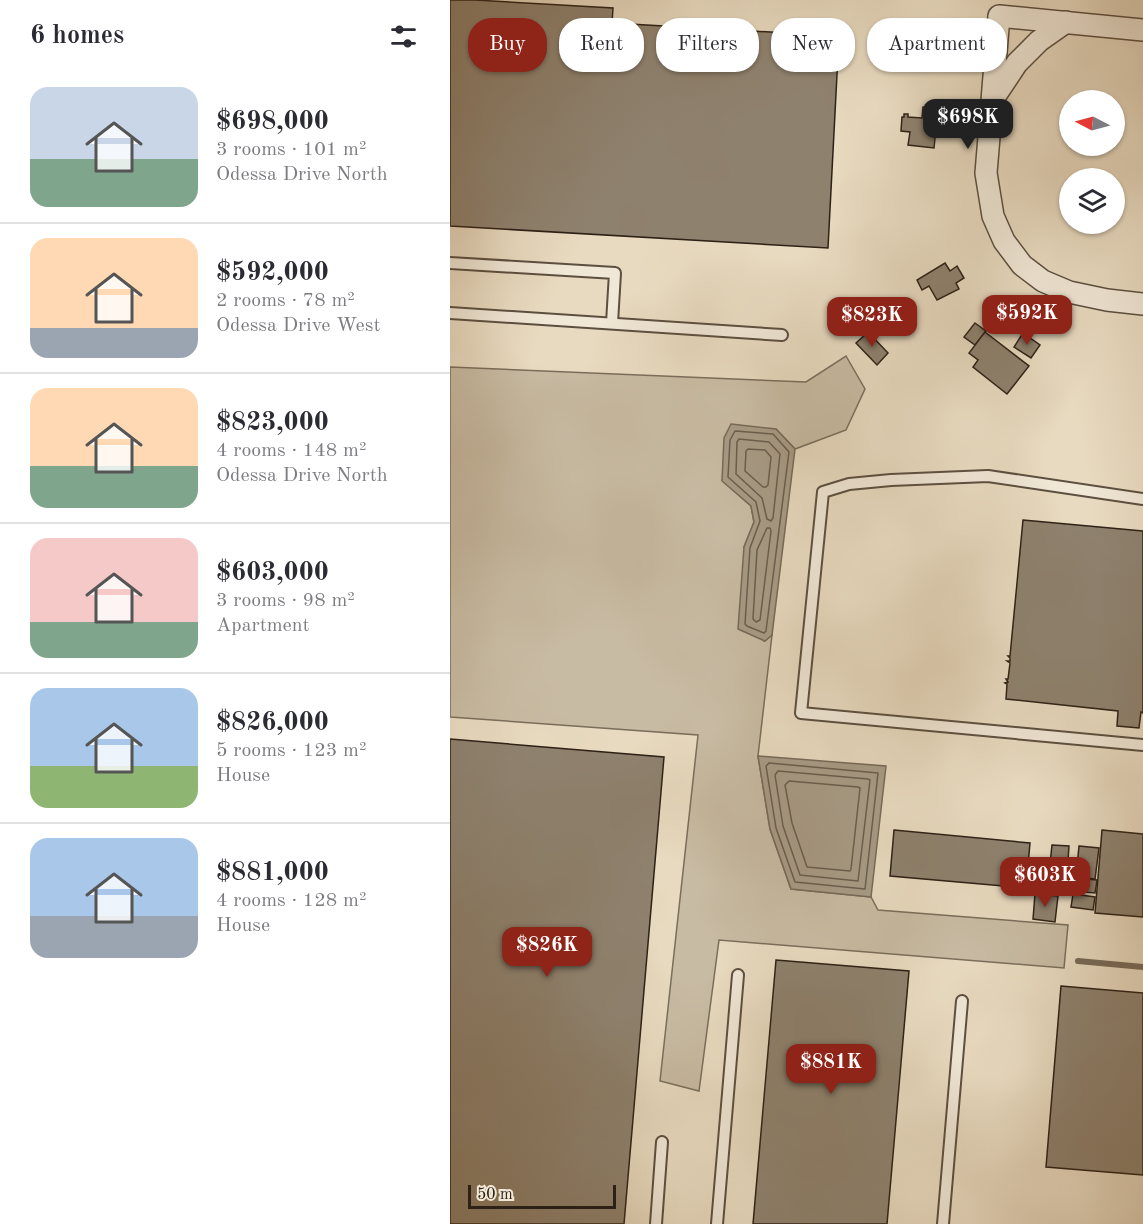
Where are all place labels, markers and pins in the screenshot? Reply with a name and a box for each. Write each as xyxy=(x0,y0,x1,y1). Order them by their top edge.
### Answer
pin: $698K xyxy=(926,99,1010,150)
pin: $592K xyxy=(985,295,1069,346)
pin: $823K xyxy=(830,297,914,348)
pin: $603K xyxy=(1003,857,1087,908)
pin: $826K xyxy=(505,927,589,978)
pin: $881K xyxy=(789,1044,873,1095)

